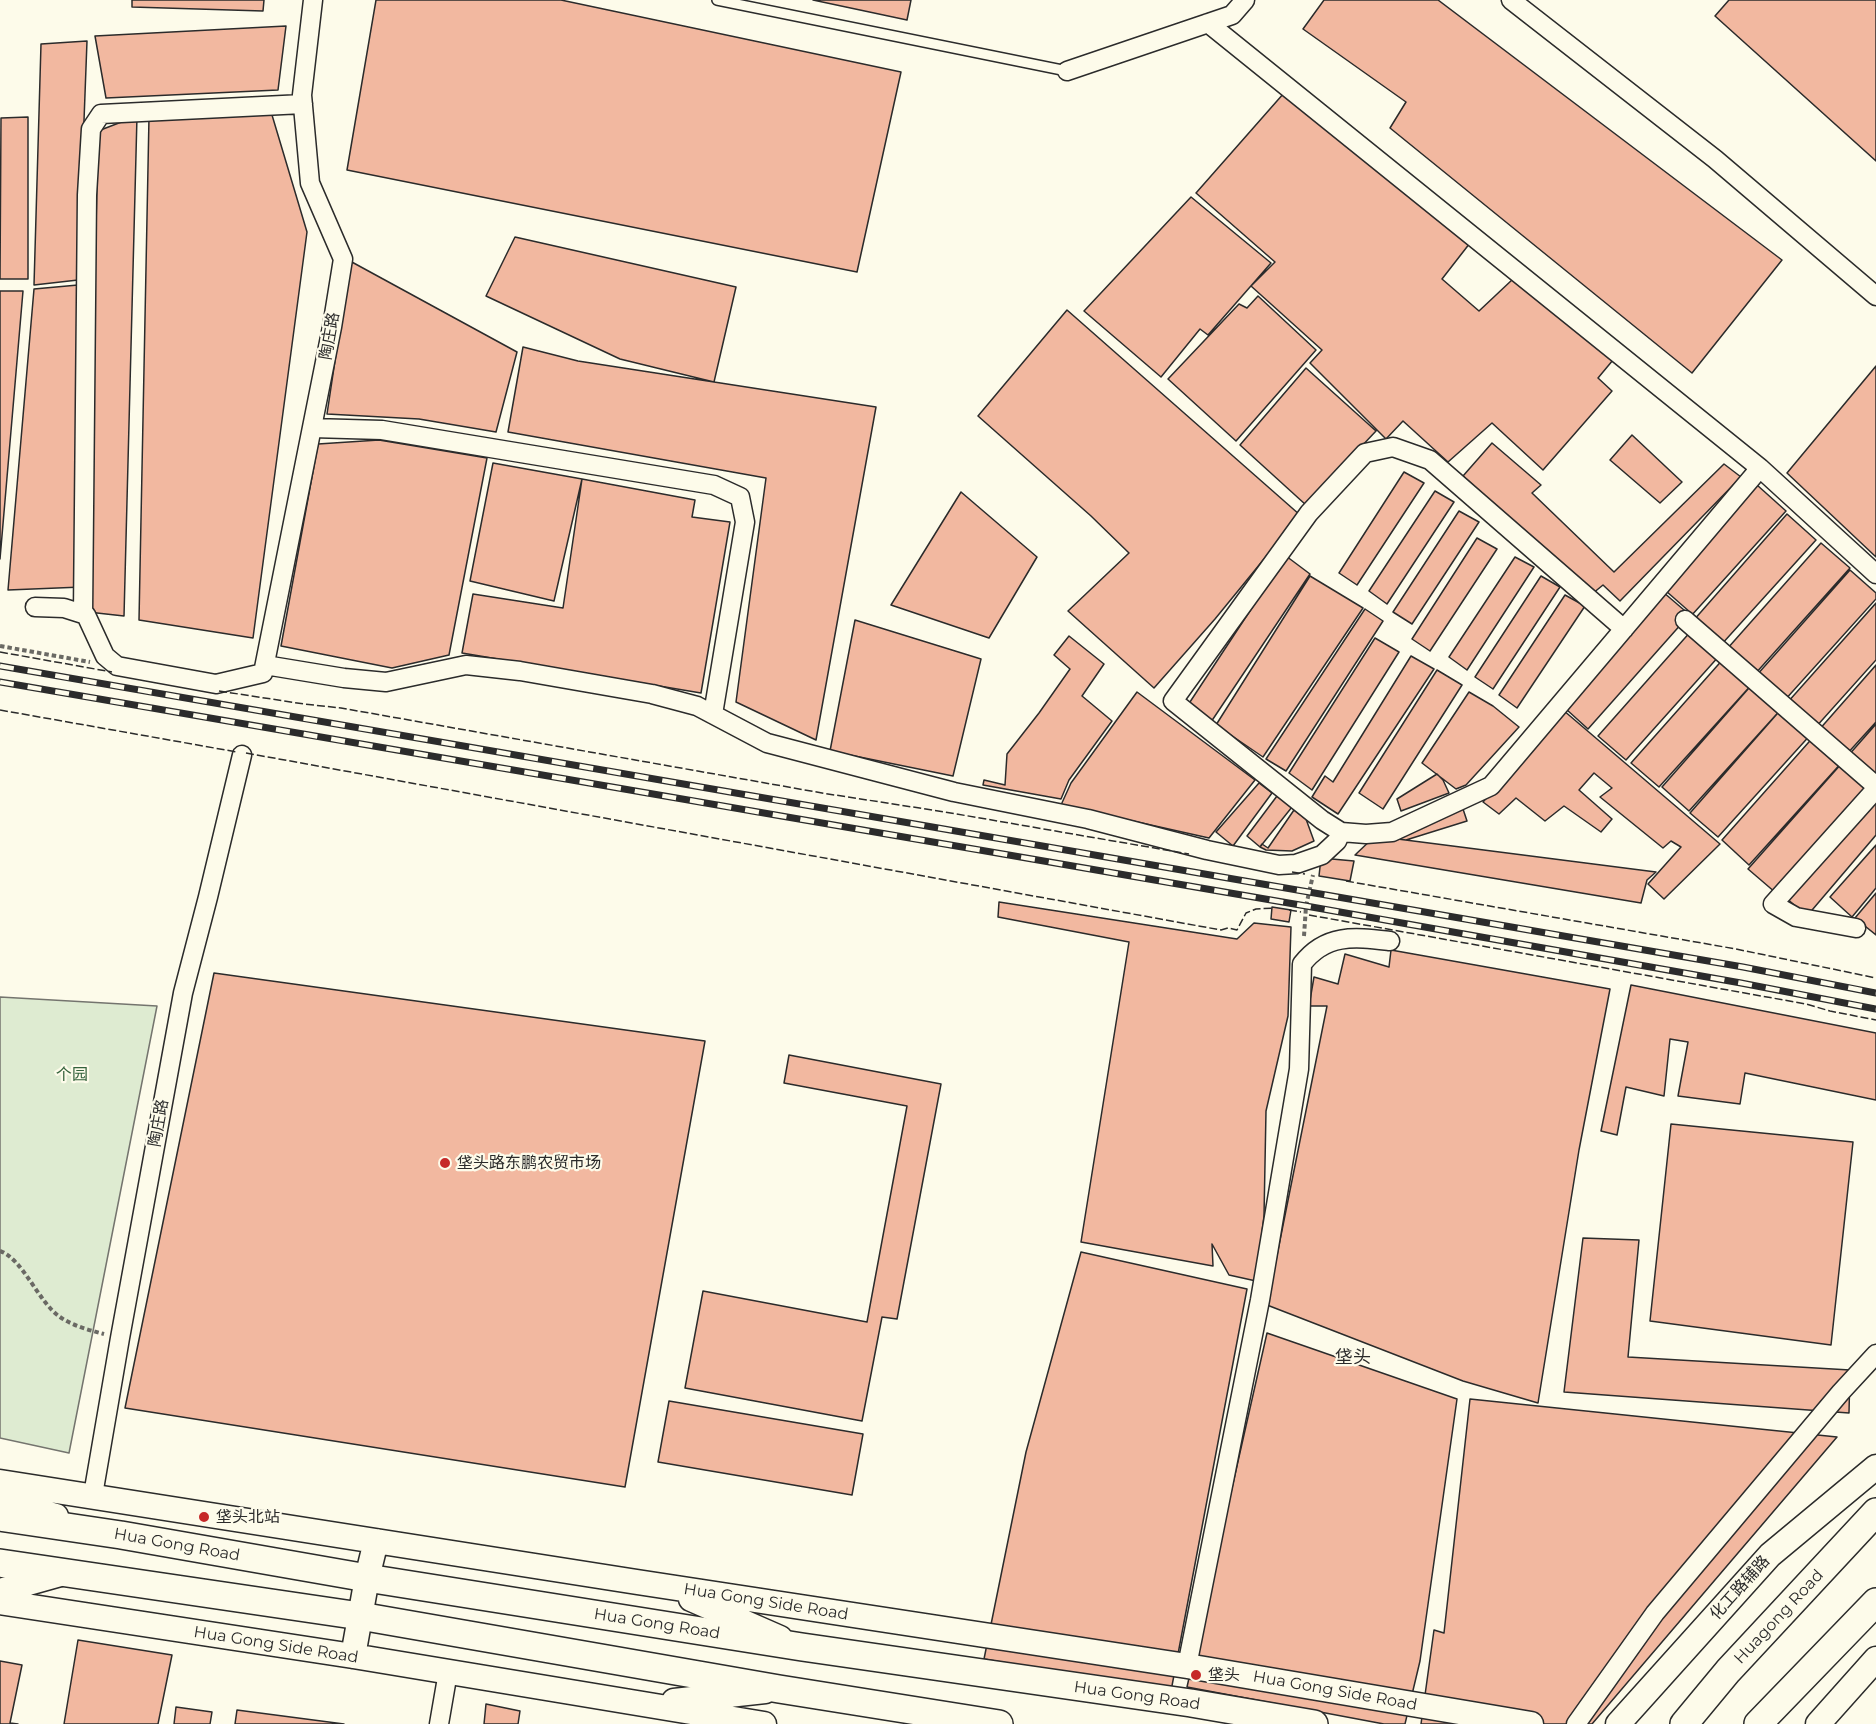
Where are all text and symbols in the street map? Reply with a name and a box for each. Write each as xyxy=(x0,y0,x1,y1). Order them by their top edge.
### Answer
street label: 陶庄路 xyxy=(316,311,344,361)
park label: 个园 xyxy=(56,1065,88,1085)
street label: 陶庄路 xyxy=(145,1098,173,1148)
place label: 垡头路东鹏农贸市场 xyxy=(457,1153,601,1173)
marker: 垡头路东鹏农贸市场 xyxy=(438,1156,452,1170)
district label: 垡头 xyxy=(1335,1347,1371,1369)
place label: 垡头北站 xyxy=(216,1507,280,1527)
marker: 垡头北站 xyxy=(197,1510,211,1524)
street label: Hua Gong Road xyxy=(113,1524,241,1566)
street label: 化工路辅路 xyxy=(1706,1552,1774,1624)
street label: Huagong Road xyxy=(1730,1566,1828,1668)
street label: Hua Gong Side Road xyxy=(682,1579,850,1625)
street label: Hua Gong Road xyxy=(592,1605,722,1643)
street label: Hua Gong Side Road xyxy=(192,1622,360,1668)
place label: 垡头 xyxy=(1208,1665,1240,1685)
street label: Hua Gong Side Road xyxy=(1251,1667,1419,1715)
marker: 垡头 xyxy=(1189,1668,1203,1682)
street label: Hua Gong Road xyxy=(1072,1678,1202,1714)

